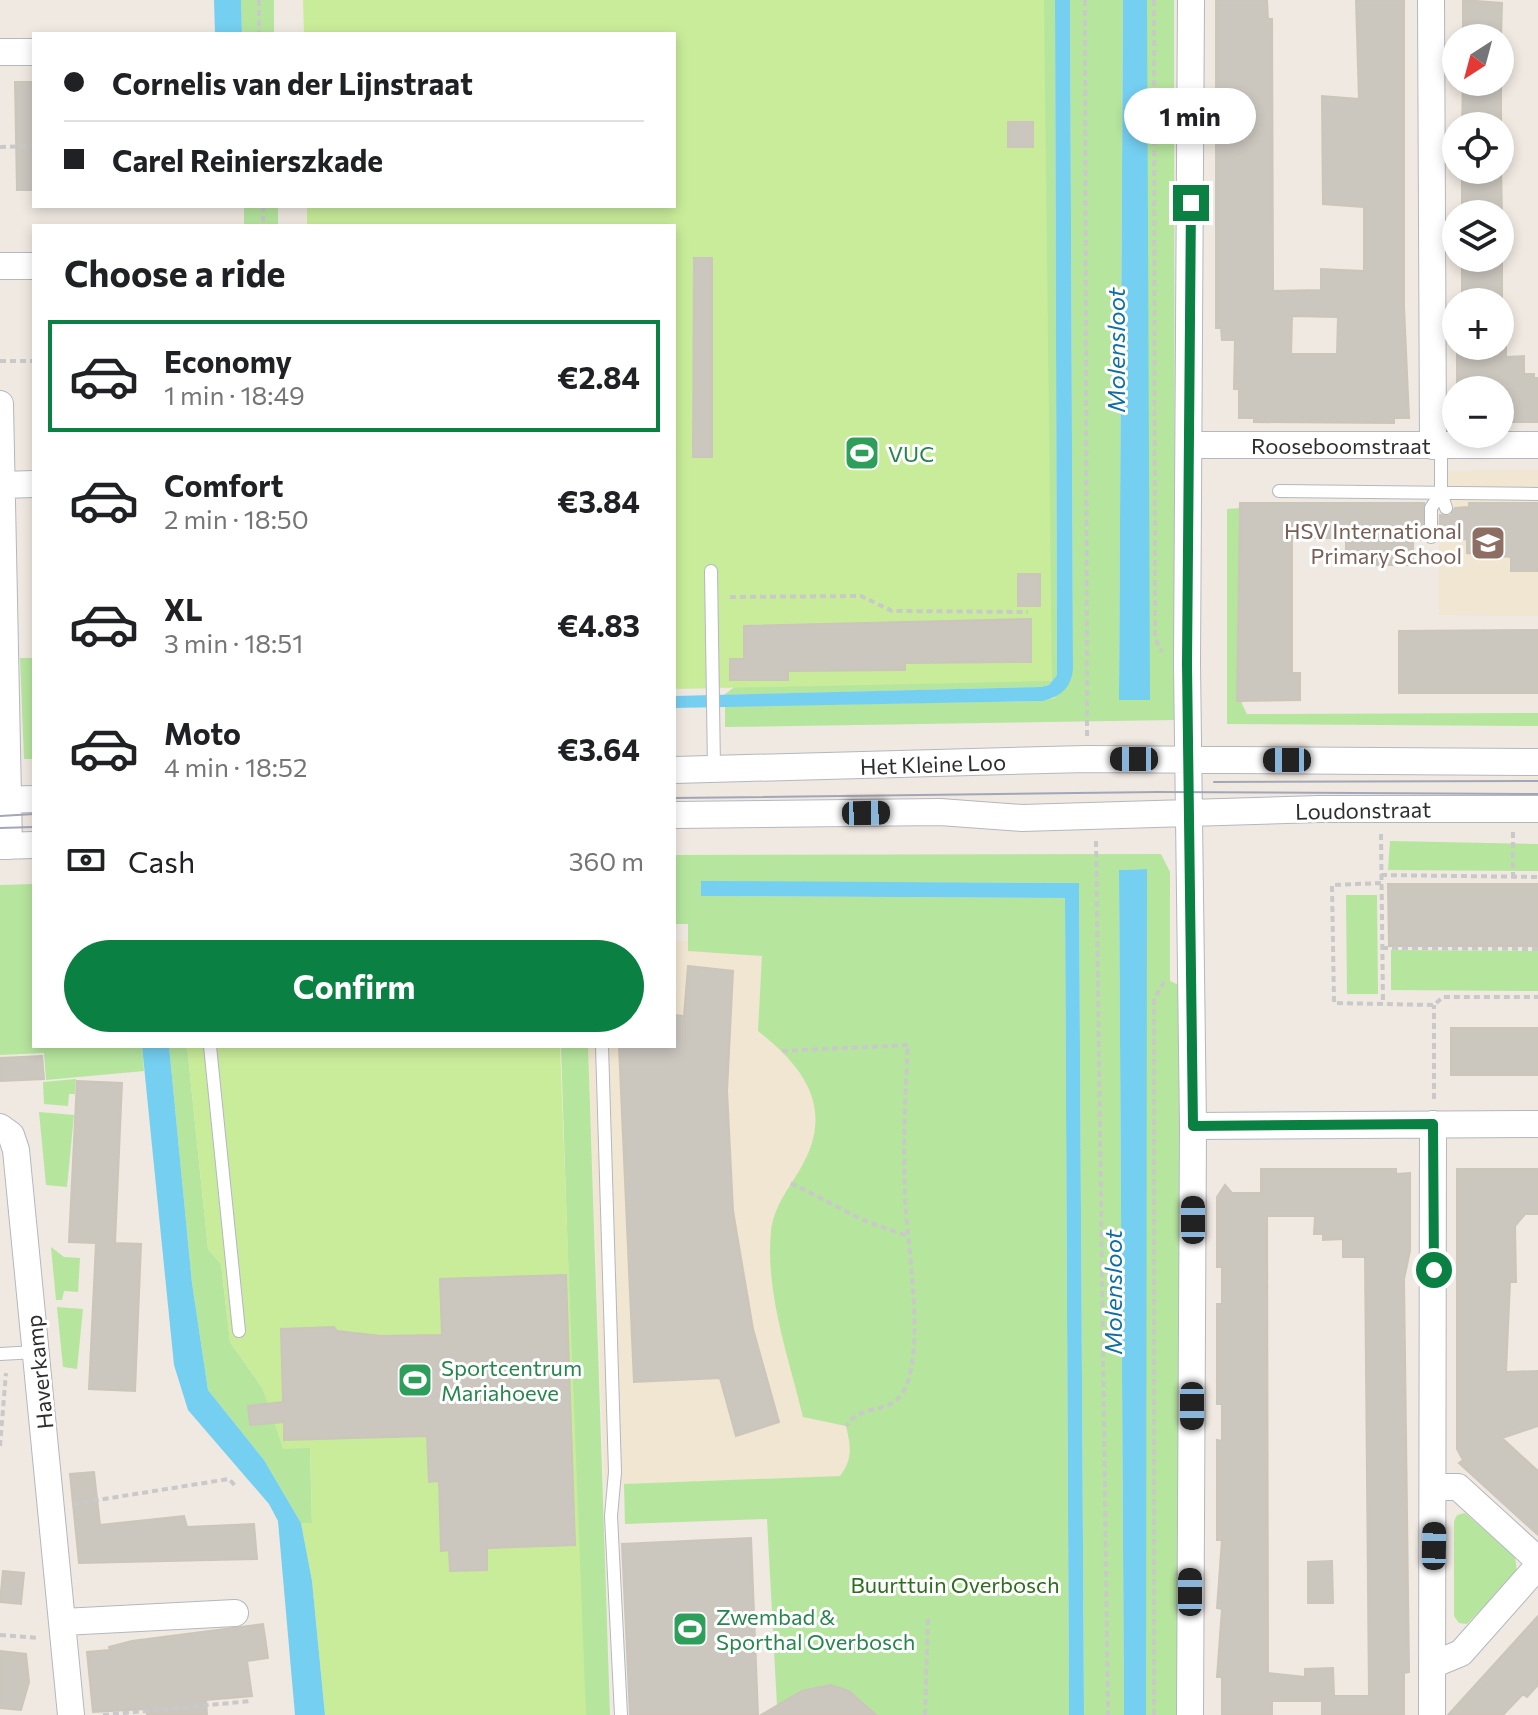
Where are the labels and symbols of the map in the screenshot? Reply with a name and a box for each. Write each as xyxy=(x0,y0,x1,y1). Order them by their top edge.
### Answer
north arrow xyxy=(1442,24,1514,96)
callout: 1 min xyxy=(1125,87,1257,143)
route end xyxy=(1173,185,1209,221)
water label: Molensloot xyxy=(1101,286,1130,412)
street label: Rooseboomstraat xyxy=(1251,432,1431,459)
sports icon: VUC xyxy=(843,434,881,472)
place label: VUC xyxy=(888,440,934,467)
place label: HSV International Primary School xyxy=(1284,517,1462,569)
school or university icon: HSV International Primary School xyxy=(1469,524,1507,562)
car xyxy=(1110,747,1158,771)
street label: Het Kleine Loo xyxy=(860,748,1006,780)
car xyxy=(1263,748,1311,772)
street label: Loudonstraat xyxy=(1295,795,1431,825)
car xyxy=(842,801,890,825)
car xyxy=(1181,1196,1205,1244)
water label: Molensloot xyxy=(1098,1228,1127,1354)
route start xyxy=(1416,1252,1452,1288)
street label: Haverkamp xyxy=(20,1314,58,1430)
place label: Sportcentrum Mariahoeve xyxy=(441,1354,582,1406)
sports icon: Sportcentrum Mariahoeve xyxy=(396,1361,434,1399)
car xyxy=(1180,1382,1204,1430)
car xyxy=(1422,1522,1446,1570)
car xyxy=(1178,1568,1202,1616)
park label: Buurttuin Overbosch xyxy=(850,1571,1060,1598)
place label: Zwembad & Sporthal Overbosch xyxy=(716,1603,915,1655)
sports icon: Zwembad & Sporthal Overbosch xyxy=(671,1610,709,1648)

